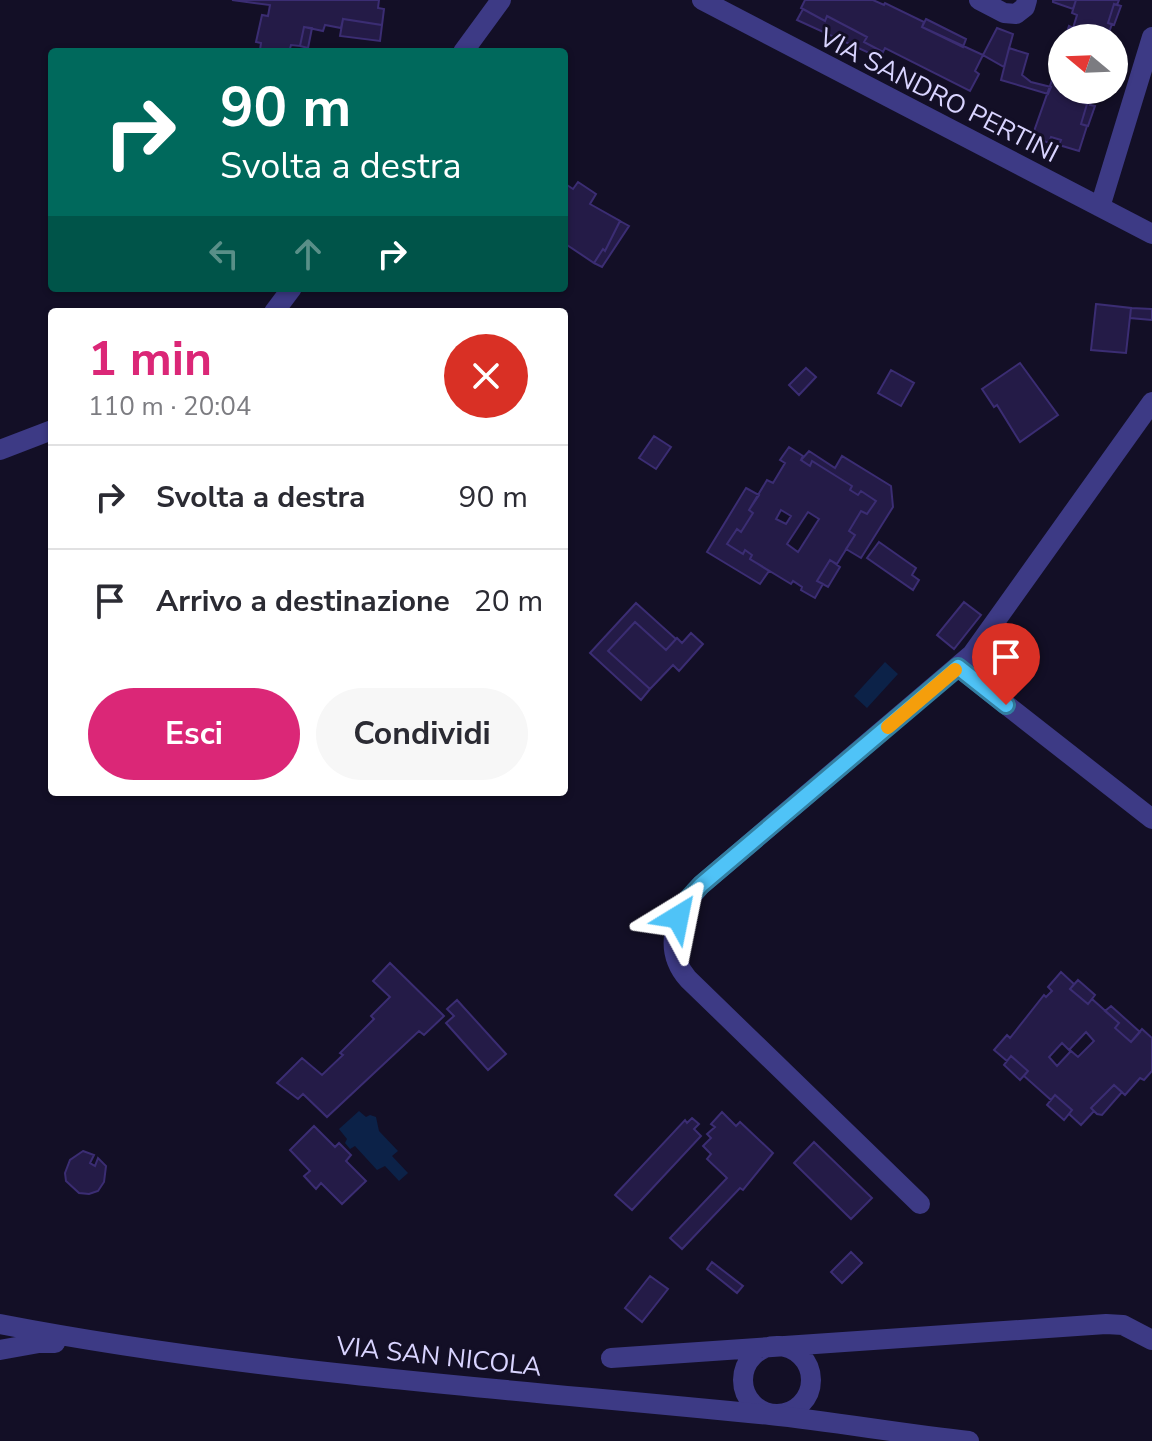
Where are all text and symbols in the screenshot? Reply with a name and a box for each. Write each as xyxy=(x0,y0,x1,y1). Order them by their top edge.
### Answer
street label: VIA SANDRO PERTINI xyxy=(812,19,1064,171)
north arrow xyxy=(1048,24,1128,104)
map controls xyxy=(1048,24,1128,104)
text: 90 m xyxy=(220,69,351,146)
icon: right xyxy=(88,80,192,184)
text: Svolta a destra xyxy=(220,142,461,191)
icon: left xyxy=(202,232,246,276)
icon: ahead xyxy=(286,232,330,276)
icon: right xyxy=(370,232,414,276)
text: 1 min xyxy=(88,326,212,392)
button: close xyxy=(444,334,528,418)
text: 110 m · 20:04 xyxy=(88,389,251,424)
icon: right xyxy=(88,475,132,519)
text: Svolta a destra xyxy=(156,477,366,518)
text: 90 m xyxy=(459,477,528,518)
icon: arrive xyxy=(88,579,132,623)
text: Arrivo a destinazione xyxy=(156,581,450,622)
text: 20 m xyxy=(474,581,543,622)
pin xyxy=(972,623,1040,705)
icon: arrive xyxy=(984,635,1028,679)
button: Esci xyxy=(88,688,300,780)
button: Condividi xyxy=(316,688,528,780)
position arrow xyxy=(636,875,720,959)
street label: VIA SAN NICOLA xyxy=(334,1328,543,1385)

